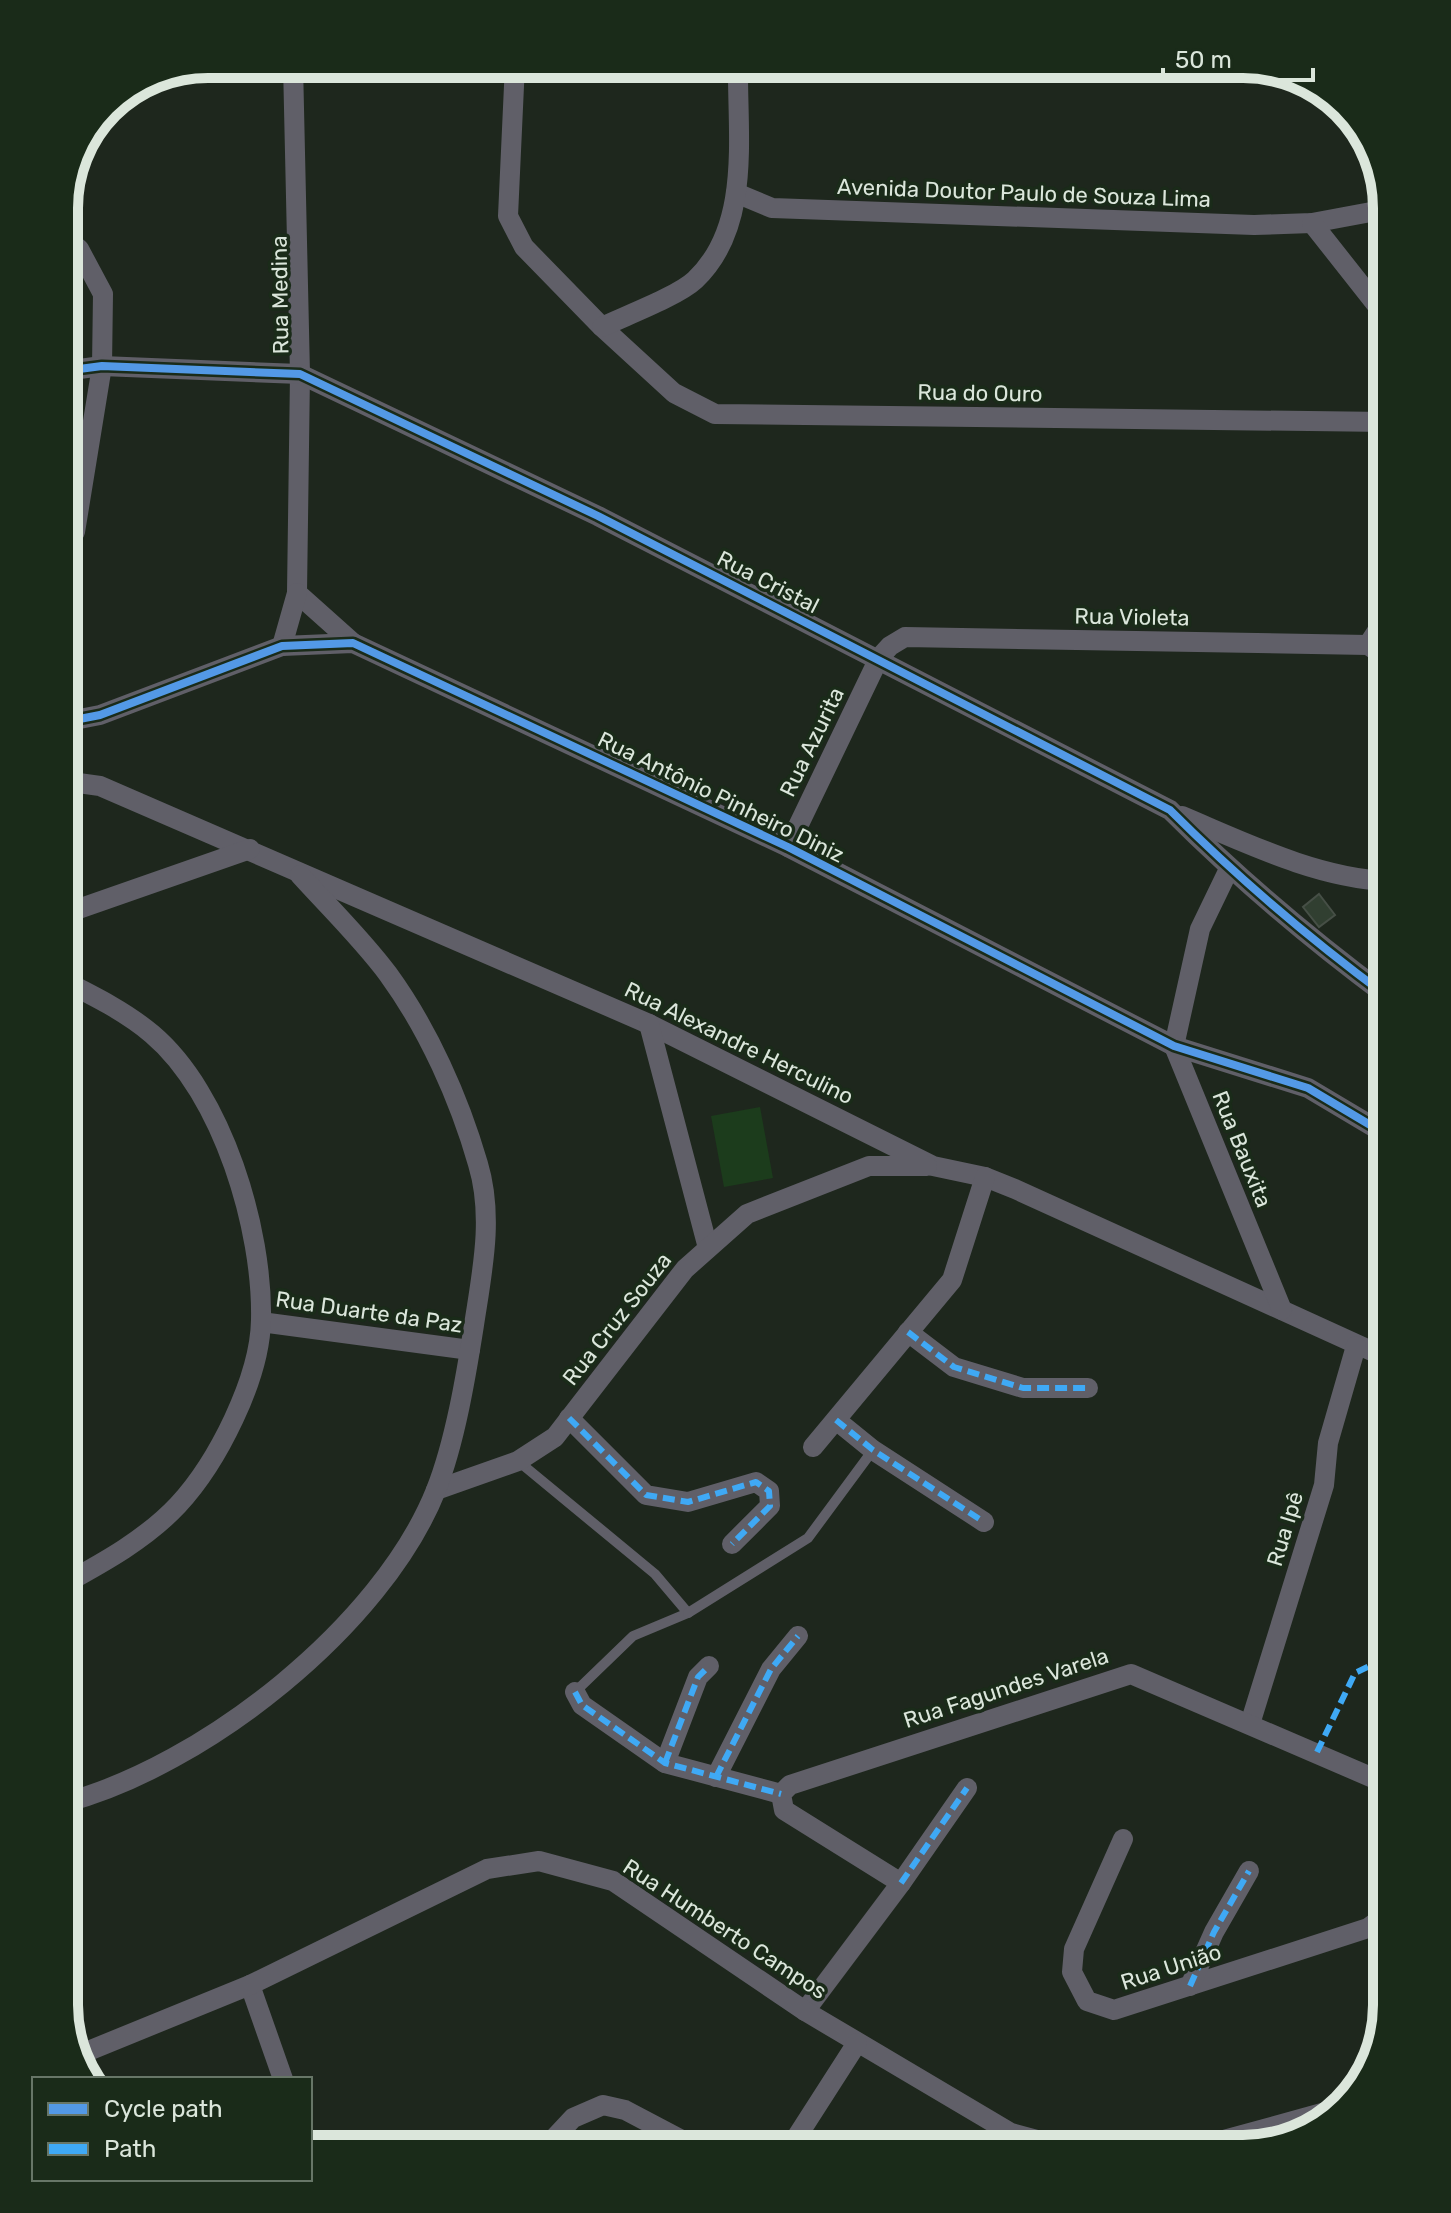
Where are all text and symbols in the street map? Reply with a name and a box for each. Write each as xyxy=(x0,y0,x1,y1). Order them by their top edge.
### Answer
scale bar xyxy=(1163,32,1313,82)
text: 50 m xyxy=(1175,46,1232,74)
street label: Avenida Doutor Paulo de Souza Lima xyxy=(837,173,1211,213)
street label: Rua Medina xyxy=(265,235,295,355)
street label: Rua do Ouro xyxy=(917,378,1043,408)
street label: Rua Cristal xyxy=(712,545,824,619)
street label: Rua Violeta xyxy=(1074,602,1190,632)
street label: Rua Azurita xyxy=(774,683,850,801)
street label: Rua Antônio Pinheiro Diniz xyxy=(593,726,849,868)
street label: Rua Alexandre Herculino xyxy=(620,976,858,1110)
street label: Rua Bauxita xyxy=(1206,1087,1278,1211)
street label: Rua Cruz Souza xyxy=(557,1247,677,1391)
street label: Rua Duarte da Paz xyxy=(274,1286,464,1338)
street label: Rua Ipê xyxy=(1261,1488,1309,1570)
street label: Rua Fagundes Varela xyxy=(900,1642,1112,1734)
street label: Rua Humberto Campos xyxy=(618,1853,832,2005)
street label: Rua União xyxy=(1117,1938,1225,1996)
legend xyxy=(32,2077,312,2181)
text: Cycle path xyxy=(104,2095,223,2123)
text: Path xyxy=(104,2135,156,2163)

